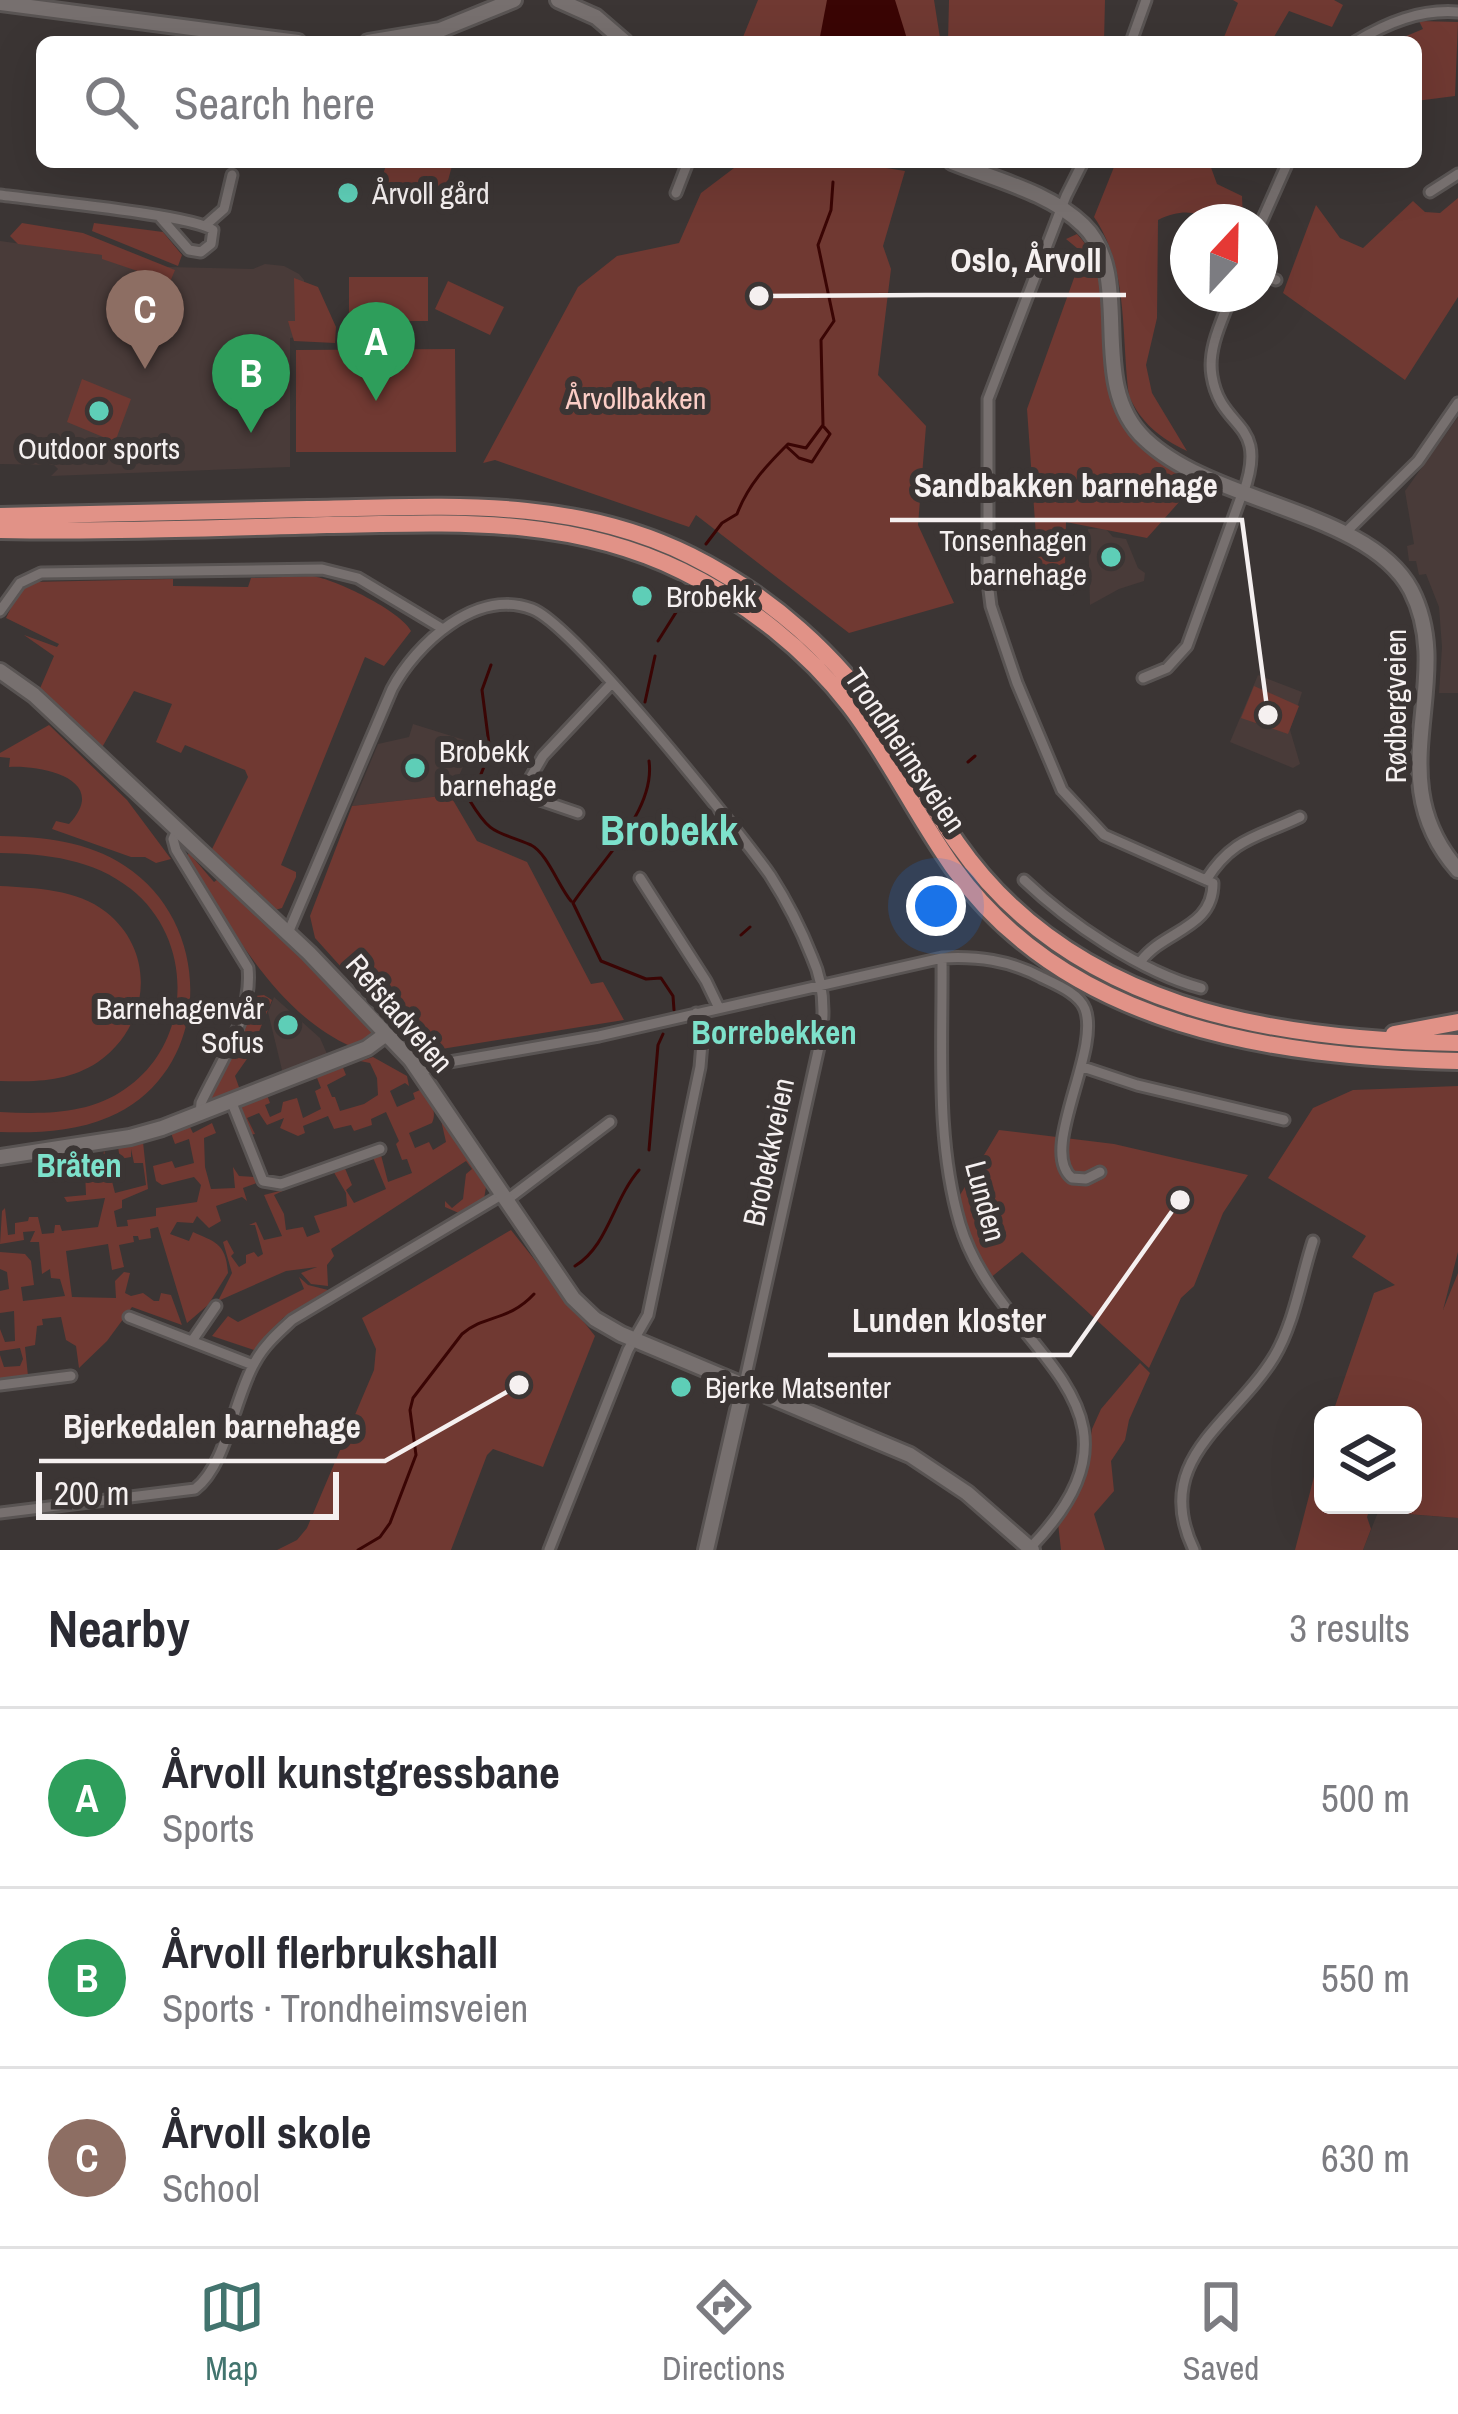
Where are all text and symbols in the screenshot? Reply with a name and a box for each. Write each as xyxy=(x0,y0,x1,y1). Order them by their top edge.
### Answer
search box xyxy=(36,36,1422,168)
icon: search xyxy=(78,69,144,135)
text: Search here xyxy=(174,72,375,133)
place label: Årvoll gård xyxy=(371,173,490,213)
marker: Årvoll gård xyxy=(335,180,361,206)
north arrow xyxy=(1170,204,1278,312)
callout: Oslo, Årvoll xyxy=(926,226,1126,295)
text: Oslo, Årvoll xyxy=(951,238,1101,282)
pin: C xyxy=(106,270,184,369)
pin: A xyxy=(337,302,415,401)
pin: B xyxy=(212,334,290,433)
park label: Årvollbakken xyxy=(565,378,706,418)
marker: Outdoor sports xyxy=(86,398,112,424)
place label: Outdoor sports xyxy=(18,428,180,468)
callout: Sandbakken barnehage xyxy=(890,451,1242,520)
text: Sandbakken barnehage xyxy=(914,463,1218,507)
place label: Tonsenhagen barnehage xyxy=(939,520,1087,594)
marker: Tonsenhagen barnehage xyxy=(1098,544,1124,570)
place label: Brobekk xyxy=(666,576,757,616)
marker: Brobekk xyxy=(629,583,655,609)
street label: Rødbergveien xyxy=(1375,629,1415,783)
street label: Trondheimsveien xyxy=(836,660,976,840)
place label: Brobekk barnehage xyxy=(439,731,557,805)
marker: Brobekk barnehage xyxy=(402,755,428,781)
district label: Brobekk xyxy=(600,802,739,858)
your location xyxy=(906,876,966,936)
street label: Refstadveien xyxy=(337,945,463,1081)
place label: Barnehagenvår Sofus xyxy=(96,988,265,1062)
district label: Borrebekken xyxy=(691,1010,857,1054)
marker: Barnehagenvår Sofus xyxy=(275,1012,301,1038)
street label: Brobekkveien xyxy=(733,1074,803,1230)
district label: Bråten xyxy=(36,1143,122,1187)
street label: Lunden xyxy=(956,1156,1016,1246)
callout: Lunden kloster xyxy=(828,1286,1070,1355)
text: Lunden kloster xyxy=(852,1298,1046,1342)
place label: Bjerke Matsenter xyxy=(705,1367,892,1407)
marker: Bjerke Matsenter xyxy=(668,1374,694,1400)
callout: Bjerkedalen barnehage xyxy=(39,1392,385,1461)
text: Bjerkedalen barnehage xyxy=(63,1404,361,1448)
map controls xyxy=(1314,1406,1422,1514)
button: layers xyxy=(1314,1406,1422,1514)
scale bar xyxy=(36,1466,339,1519)
text: 200 m xyxy=(54,1471,129,1515)
text: Nearby xyxy=(48,1594,190,1663)
text: 3 results xyxy=(1289,1602,1410,1654)
text: Årvoll kunstgressbane xyxy=(162,1741,560,1802)
text: A xyxy=(75,1772,99,1824)
text: 500 m xyxy=(1321,1772,1410,1824)
text: Sports xyxy=(162,1802,254,1854)
text: Årvoll flerbrukshall xyxy=(162,1921,498,1982)
text: B xyxy=(75,1952,99,2004)
text: 550 m xyxy=(1321,1952,1410,2004)
text: Sports · Trondheimsveien xyxy=(162,1982,528,2034)
text: Årvoll skole xyxy=(162,2101,371,2162)
text: C xyxy=(75,2132,99,2184)
text: 630 m xyxy=(1321,2132,1410,2184)
text: School xyxy=(162,2162,260,2214)
tab: Map xyxy=(199,2274,265,2390)
tab: Directions xyxy=(662,2274,785,2390)
tab: Saved xyxy=(1183,2274,1259,2390)

